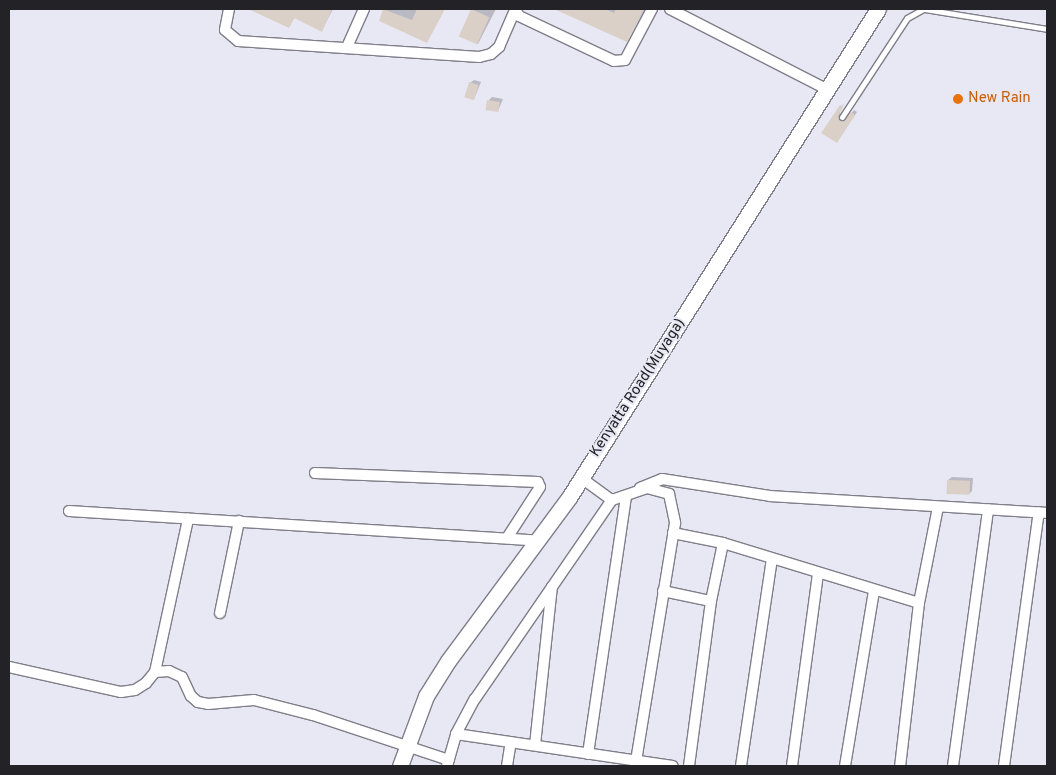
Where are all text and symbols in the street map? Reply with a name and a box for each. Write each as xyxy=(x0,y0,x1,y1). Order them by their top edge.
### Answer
place label: New Rain xyxy=(968,90,1031,108)
marker: New Rain xyxy=(952,93,964,105)
street label: Kenyatta Road(Muyaga) xyxy=(587,315,689,461)

